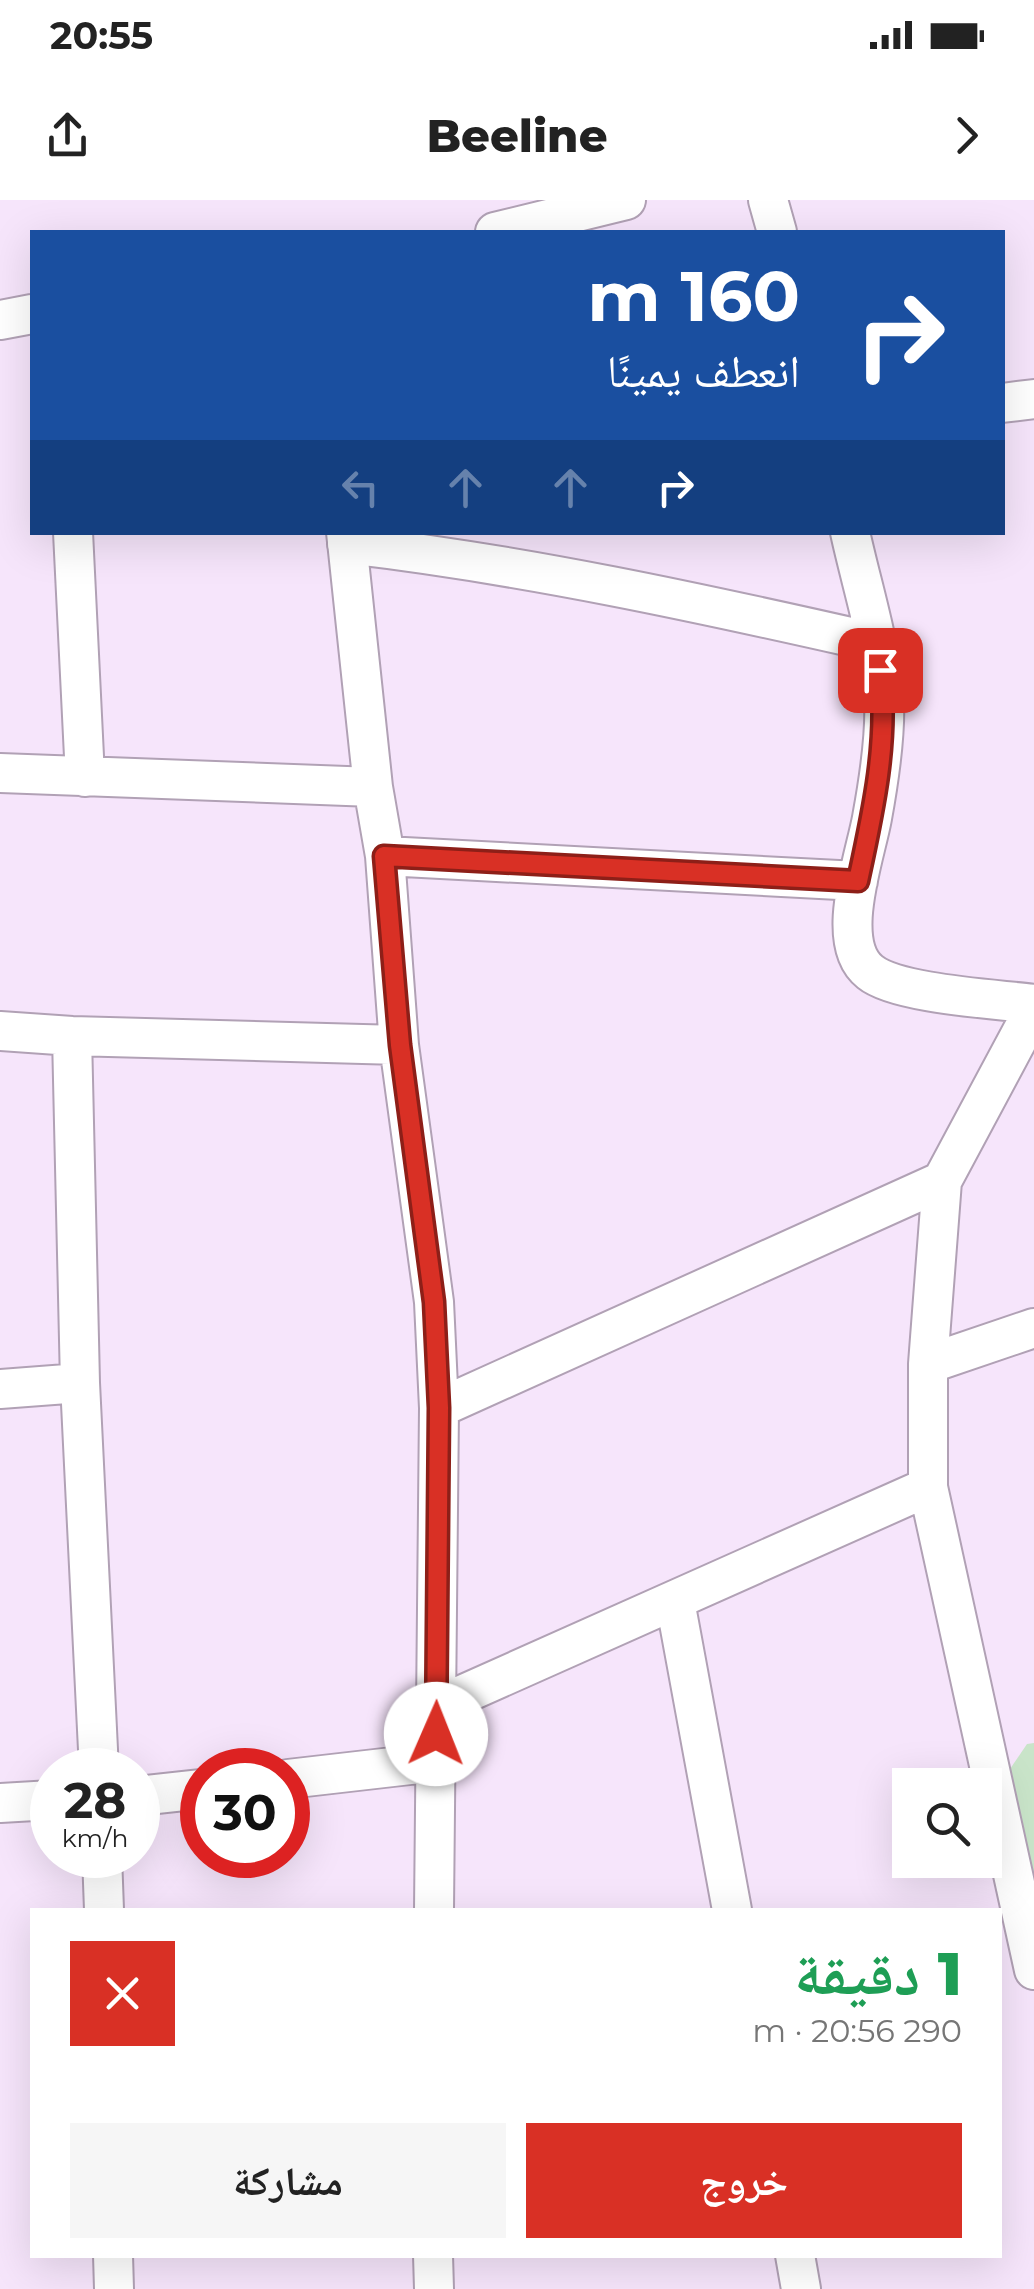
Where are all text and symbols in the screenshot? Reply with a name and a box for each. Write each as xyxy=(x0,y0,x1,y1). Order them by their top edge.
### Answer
text: 20:55 xyxy=(50,12,153,59)
icon: share xyxy=(40,108,95,163)
text: Beeline xyxy=(426,108,608,163)
icon: forward xyxy=(939,108,994,163)
text: 160 m xyxy=(587,253,800,339)
icon: right xyxy=(835,270,965,400)
text: انعطف يمينًا xyxy=(607,343,800,398)
icon: left xyxy=(333,460,388,515)
icon: ahead xyxy=(438,460,493,515)
icon: ahead xyxy=(543,460,598,515)
icon: right xyxy=(648,460,703,515)
pin xyxy=(838,628,923,713)
icon: arrive xyxy=(853,643,908,698)
position arrow xyxy=(384,1682,488,1786)
speed limit sign: 30 xyxy=(180,1748,310,1878)
map controls xyxy=(892,1768,1002,1878)
button: search xyxy=(892,1768,1002,1878)
text: 28 xyxy=(64,1770,126,1831)
text: km/h xyxy=(62,1823,128,1853)
text: 1 دقيقة xyxy=(794,1937,962,2010)
button: close xyxy=(70,1941,175,2046)
text: 290 m · 20:56 xyxy=(752,2011,962,2050)
button: مشاركة xyxy=(70,2123,506,2238)
button: خروج xyxy=(526,2123,962,2238)

